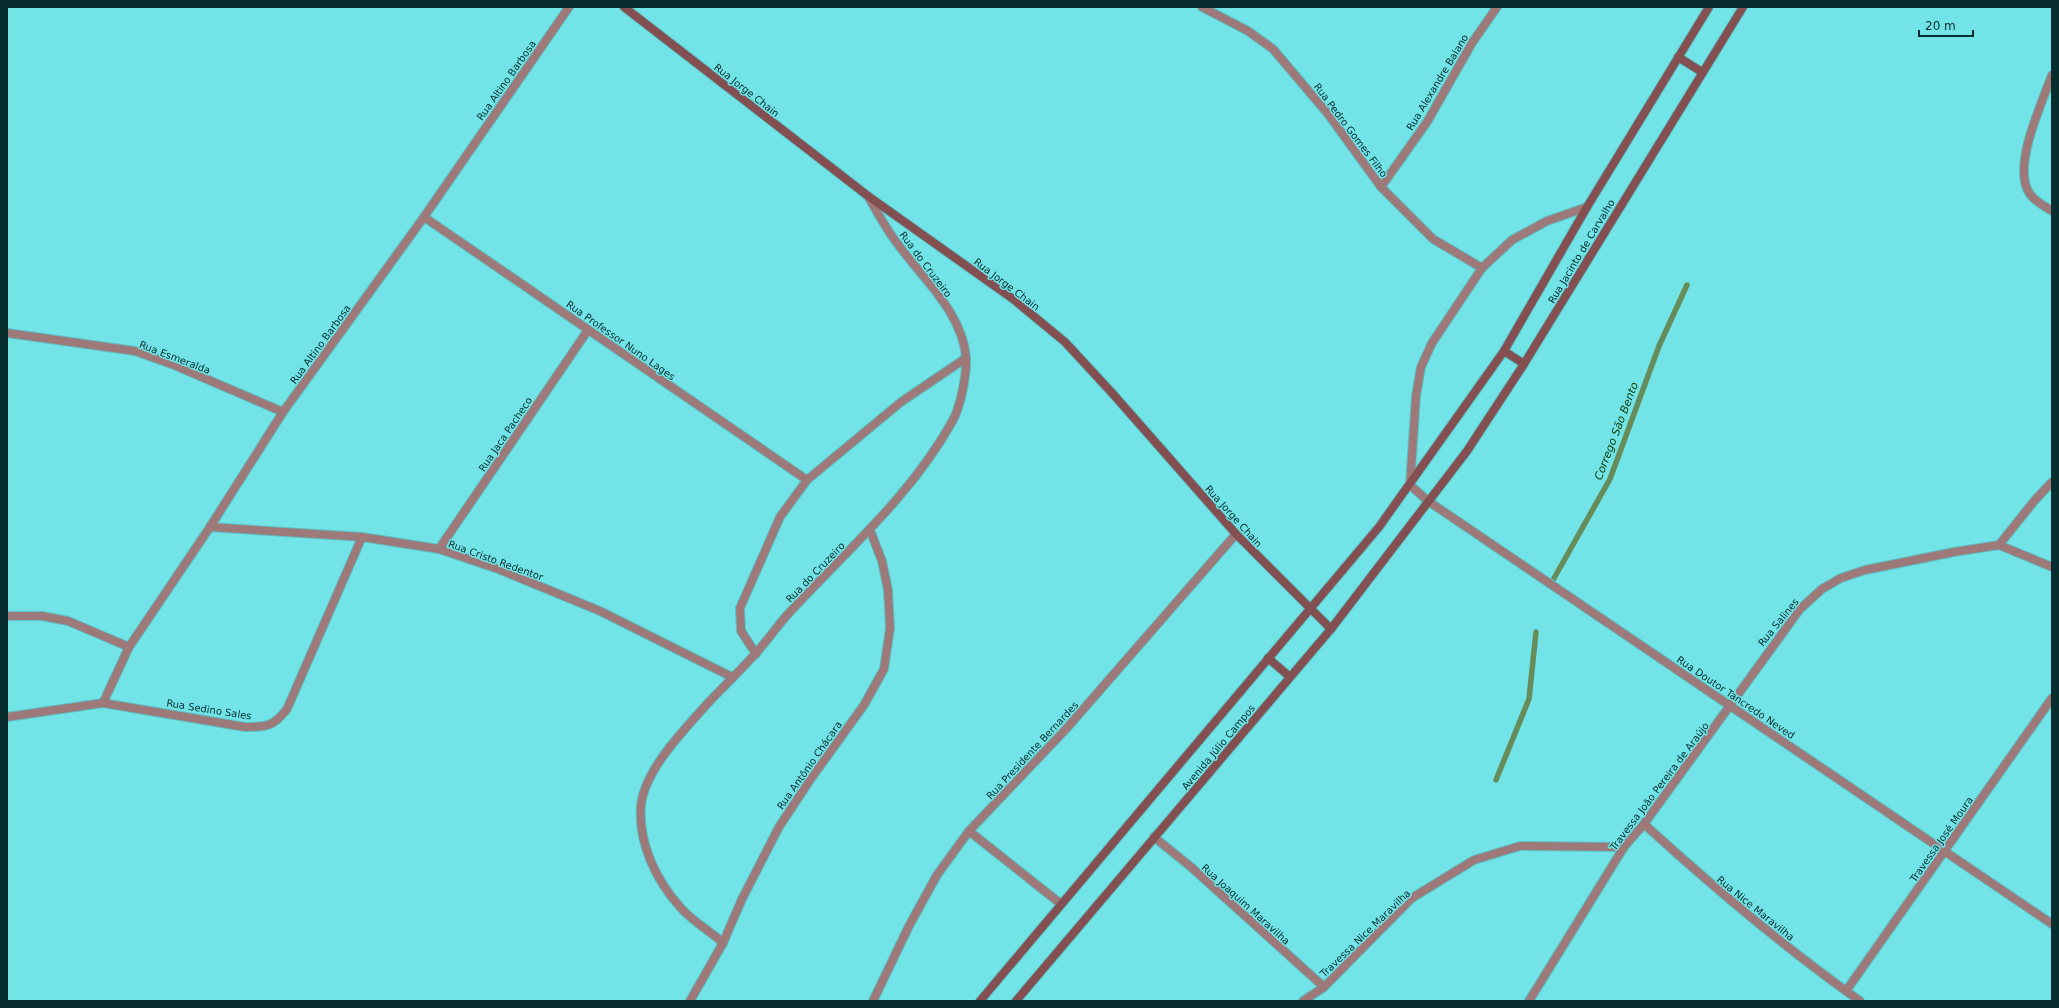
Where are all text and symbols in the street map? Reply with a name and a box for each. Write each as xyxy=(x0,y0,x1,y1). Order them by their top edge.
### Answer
scale bar xyxy=(1919,12,1973,38)
text: 20 m xyxy=(1925,19,1956,33)
street label: Rua Alexandre Baiano xyxy=(1404,32,1470,132)
street label: Rua Altino Barbosa xyxy=(475,38,538,122)
street label: Rua Jorge Chain xyxy=(712,62,781,119)
street label: Rua Pedro Gomes Filho xyxy=(1312,81,1390,179)
street label: Rua Jacinto de Carvalho xyxy=(1546,197,1617,305)
street label: Rua do Cruzeiro xyxy=(897,229,954,299)
street label: Rua Jorge Chain xyxy=(972,256,1042,313)
street label: Rua Professor Nuno Lages xyxy=(564,299,677,382)
street label: Rua Altino Barbosa xyxy=(288,303,353,386)
street label: Rua Esmeralda xyxy=(138,339,212,376)
water label: Corrego São Bento xyxy=(1592,380,1641,482)
street label: Rua Jaca Pacheco xyxy=(476,395,534,474)
street label: Rua Jorge Chain xyxy=(1203,483,1264,550)
street label: Rua Cristo Redentor xyxy=(447,538,546,583)
street label: Rua do Cruzeiro xyxy=(784,540,847,605)
street label: Rua Salines xyxy=(1756,596,1801,648)
street label: Rua Doutor Tancredo Neved xyxy=(1675,654,1797,741)
street label: Rua Sedino Sales xyxy=(166,697,252,722)
street label: Rua Presidente Bernardes xyxy=(984,699,1080,801)
street label: Avenida Júlio Campos xyxy=(1180,703,1257,792)
street label: Rua Antônio Chácara xyxy=(775,719,844,811)
street label: Travessa João Pereira de Araújo xyxy=(1607,720,1711,853)
street label: Travessa José Moura xyxy=(1907,795,1975,885)
street label: Rua Joaquim Maravilha xyxy=(1199,862,1292,947)
street label: Rua Nice Maravilha xyxy=(1715,874,1797,943)
street label: Travessa Nice Maravilha xyxy=(1317,887,1413,980)

